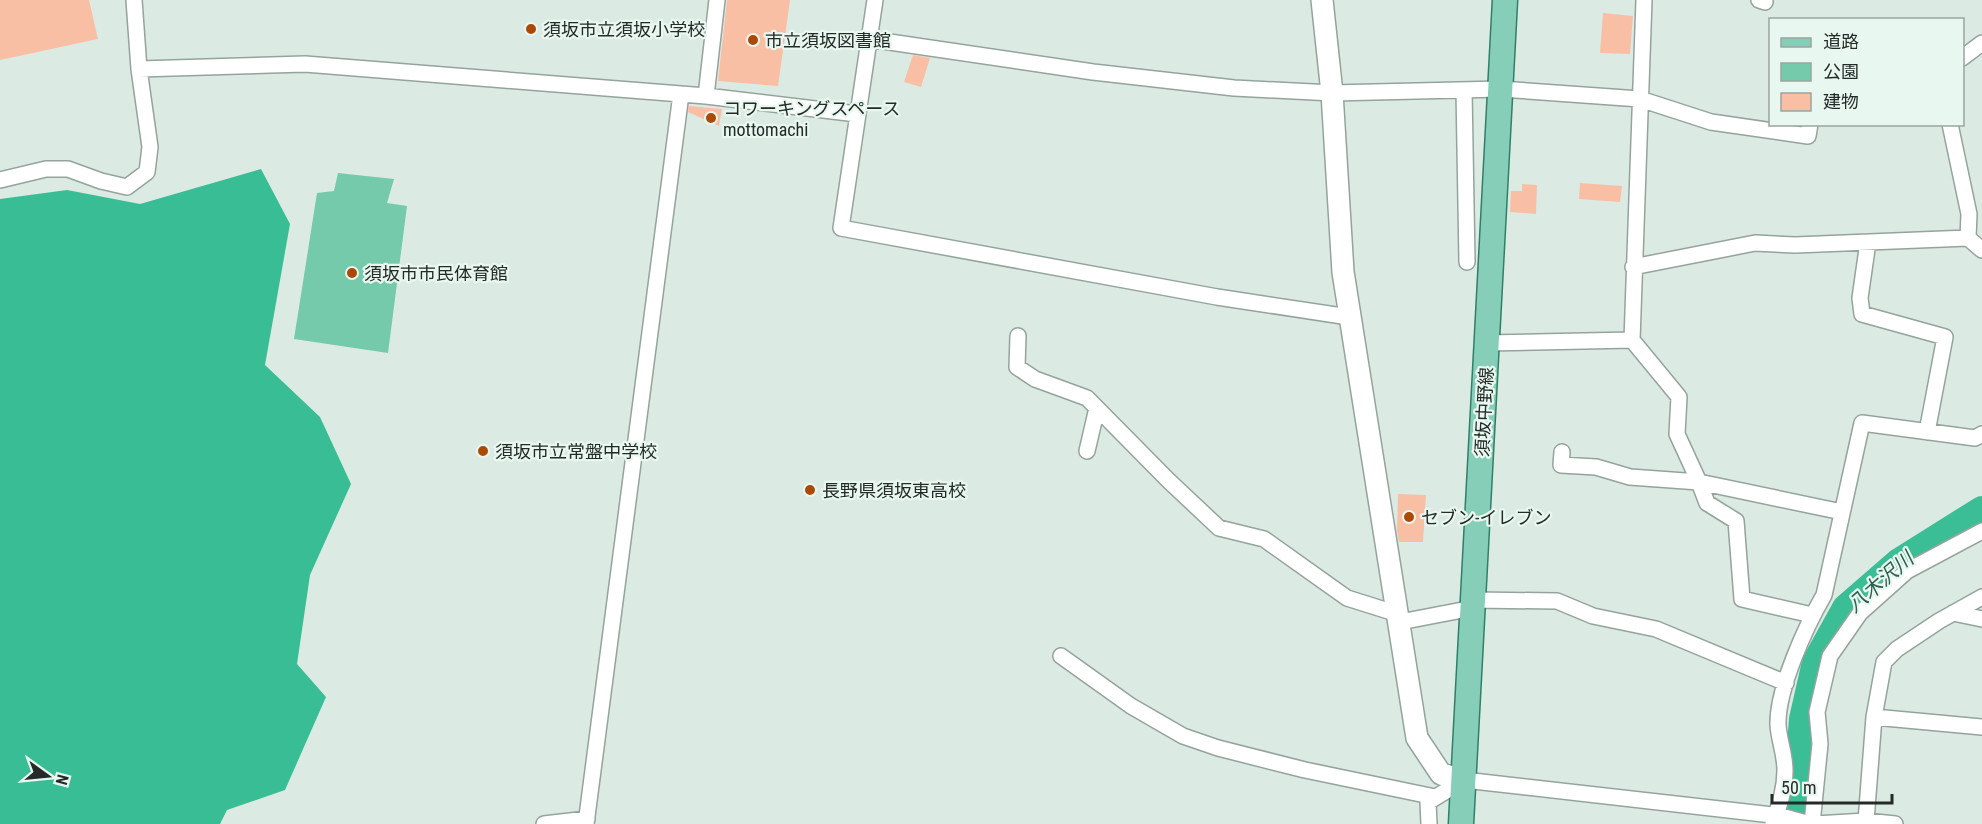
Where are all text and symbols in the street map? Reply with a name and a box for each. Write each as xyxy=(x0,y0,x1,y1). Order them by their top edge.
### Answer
legend xyxy=(1769,18,1964,126)
place label: 須坂市立須坂小学校 xyxy=(543,19,705,40)
marker: 須坂市立須坂小学校 xyxy=(524,22,538,36)
place label: 市立須坂図書館 xyxy=(765,30,891,51)
text: 道路 xyxy=(1823,31,1859,52)
marker: 市立須坂図書館 xyxy=(746,33,760,47)
text: 公園 xyxy=(1823,61,1859,82)
text: 建物 xyxy=(1823,91,1859,112)
place label: コワーキングスペース mottomachi xyxy=(723,98,900,140)
marker: コワーキングスペース mottomachi xyxy=(704,111,718,125)
place label: 須坂市市民体育館 xyxy=(364,263,508,284)
marker: 須坂市市民体育館 xyxy=(345,266,359,280)
street label: 須坂中野線 xyxy=(1471,367,1497,457)
place label: 須坂市立常盤中学校 xyxy=(495,441,657,462)
marker: 須坂市立常盤中学校 xyxy=(476,444,490,458)
place label: 長野県須坂東高校 xyxy=(822,480,966,501)
marker: 長野県須坂東高校 xyxy=(803,483,817,497)
place label: セブン-イレブン xyxy=(1421,507,1551,528)
marker: セブン-イレブン xyxy=(1402,510,1416,524)
water label: 八木沢川 xyxy=(1842,545,1920,617)
north arrow xyxy=(18,746,78,806)
scale bar xyxy=(1772,767,1892,805)
text: N xyxy=(52,773,72,787)
text: 50 m xyxy=(1781,777,1816,798)

